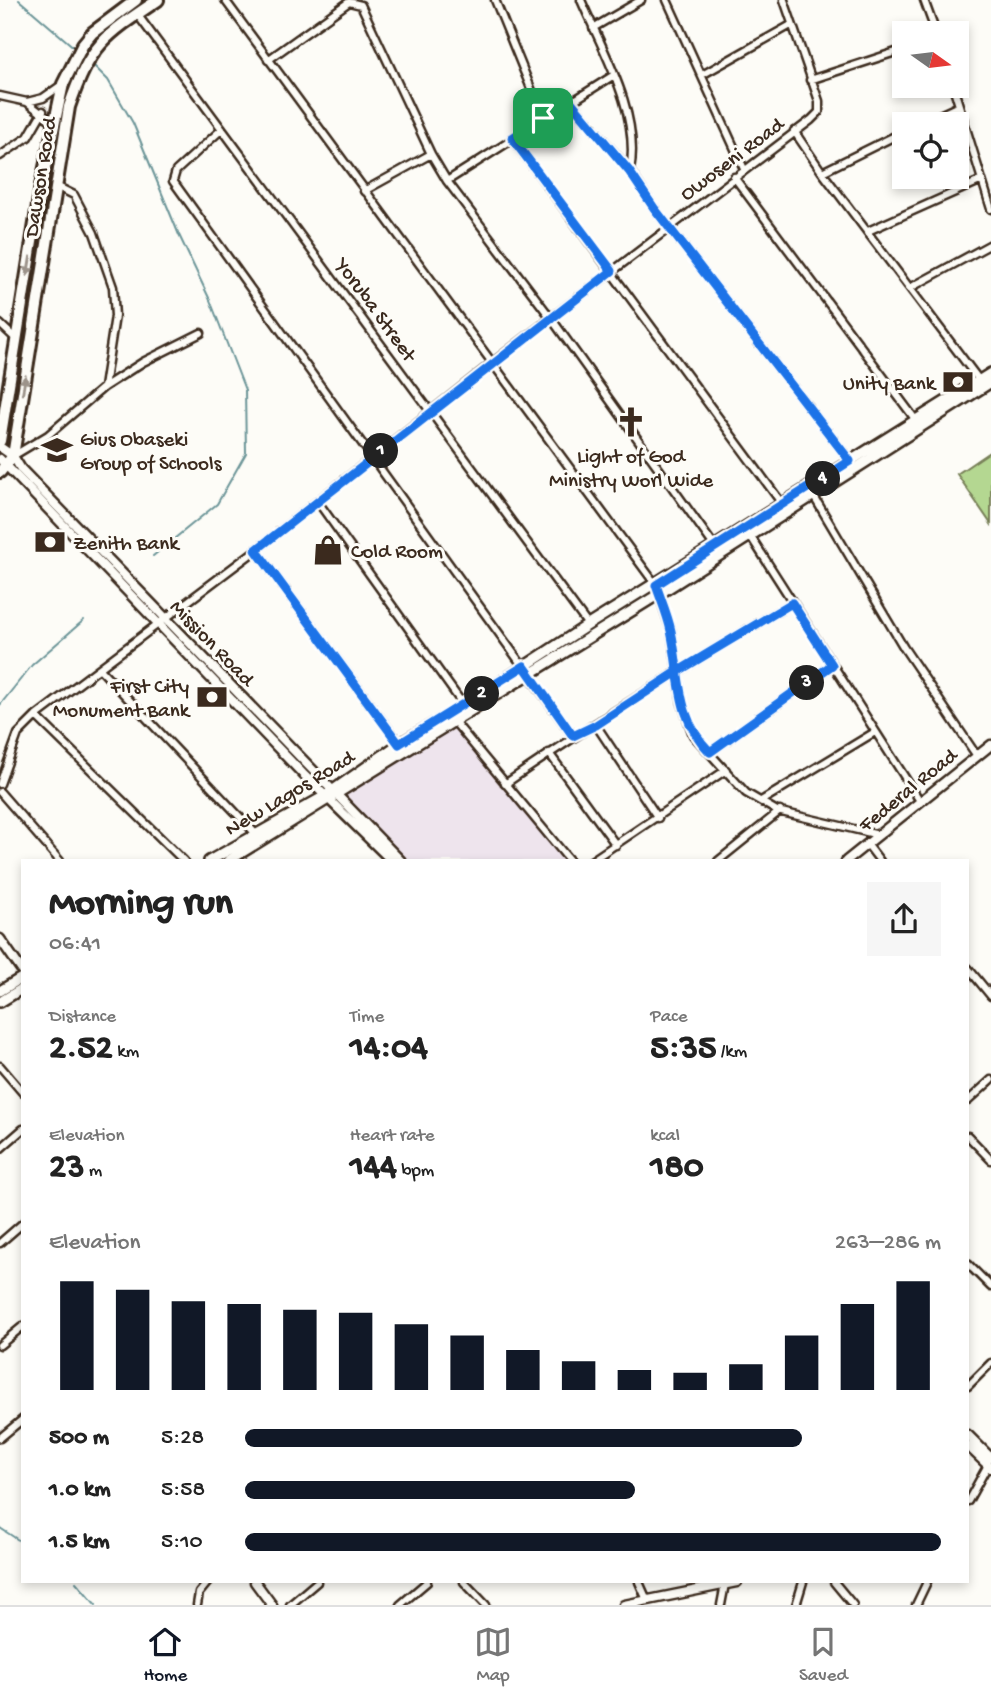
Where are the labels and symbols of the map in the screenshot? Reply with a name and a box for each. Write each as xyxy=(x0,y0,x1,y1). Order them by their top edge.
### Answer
north arrow xyxy=(892,21,970,98)
pin xyxy=(513,88,573,148)
street label: Owoseni Road xyxy=(676,113,791,208)
street label: Dawson Road xyxy=(20,114,65,241)
street label: Yoruba Street xyxy=(327,253,421,370)
one-way arrow xyxy=(23,255,34,277)
bank icon: Unity Bank xyxy=(941,365,975,399)
place label: Unity Bank xyxy=(843,373,938,398)
one-way arrow xyxy=(18,374,29,396)
church icon: Light of God Ministry Worl Wide xyxy=(614,405,648,439)
place label: Gius Obaseki Group of Schools xyxy=(80,429,223,478)
school or university icon: Gius Obaseki Group of Schools xyxy=(40,433,74,467)
pin: 1 xyxy=(364,434,398,468)
place label: Light of God Ministry Worl Wide xyxy=(549,446,714,495)
pin: 4 xyxy=(806,462,840,496)
bank icon: Zenith Bank xyxy=(33,525,67,559)
place label: Zenith Bank xyxy=(73,533,181,558)
shop icon: Cold Room xyxy=(311,533,345,567)
place label: Cold Room xyxy=(351,541,443,566)
street label: Mission Road xyxy=(163,596,259,694)
pin: 3 xyxy=(790,666,824,700)
place label: First City Monument Bank xyxy=(53,676,192,725)
pin: 2 xyxy=(464,676,500,712)
bank icon: First City Monument Bank xyxy=(195,680,229,714)
street label: Federal Road xyxy=(854,743,965,840)
street label: New Lagos Road xyxy=(222,746,362,843)

